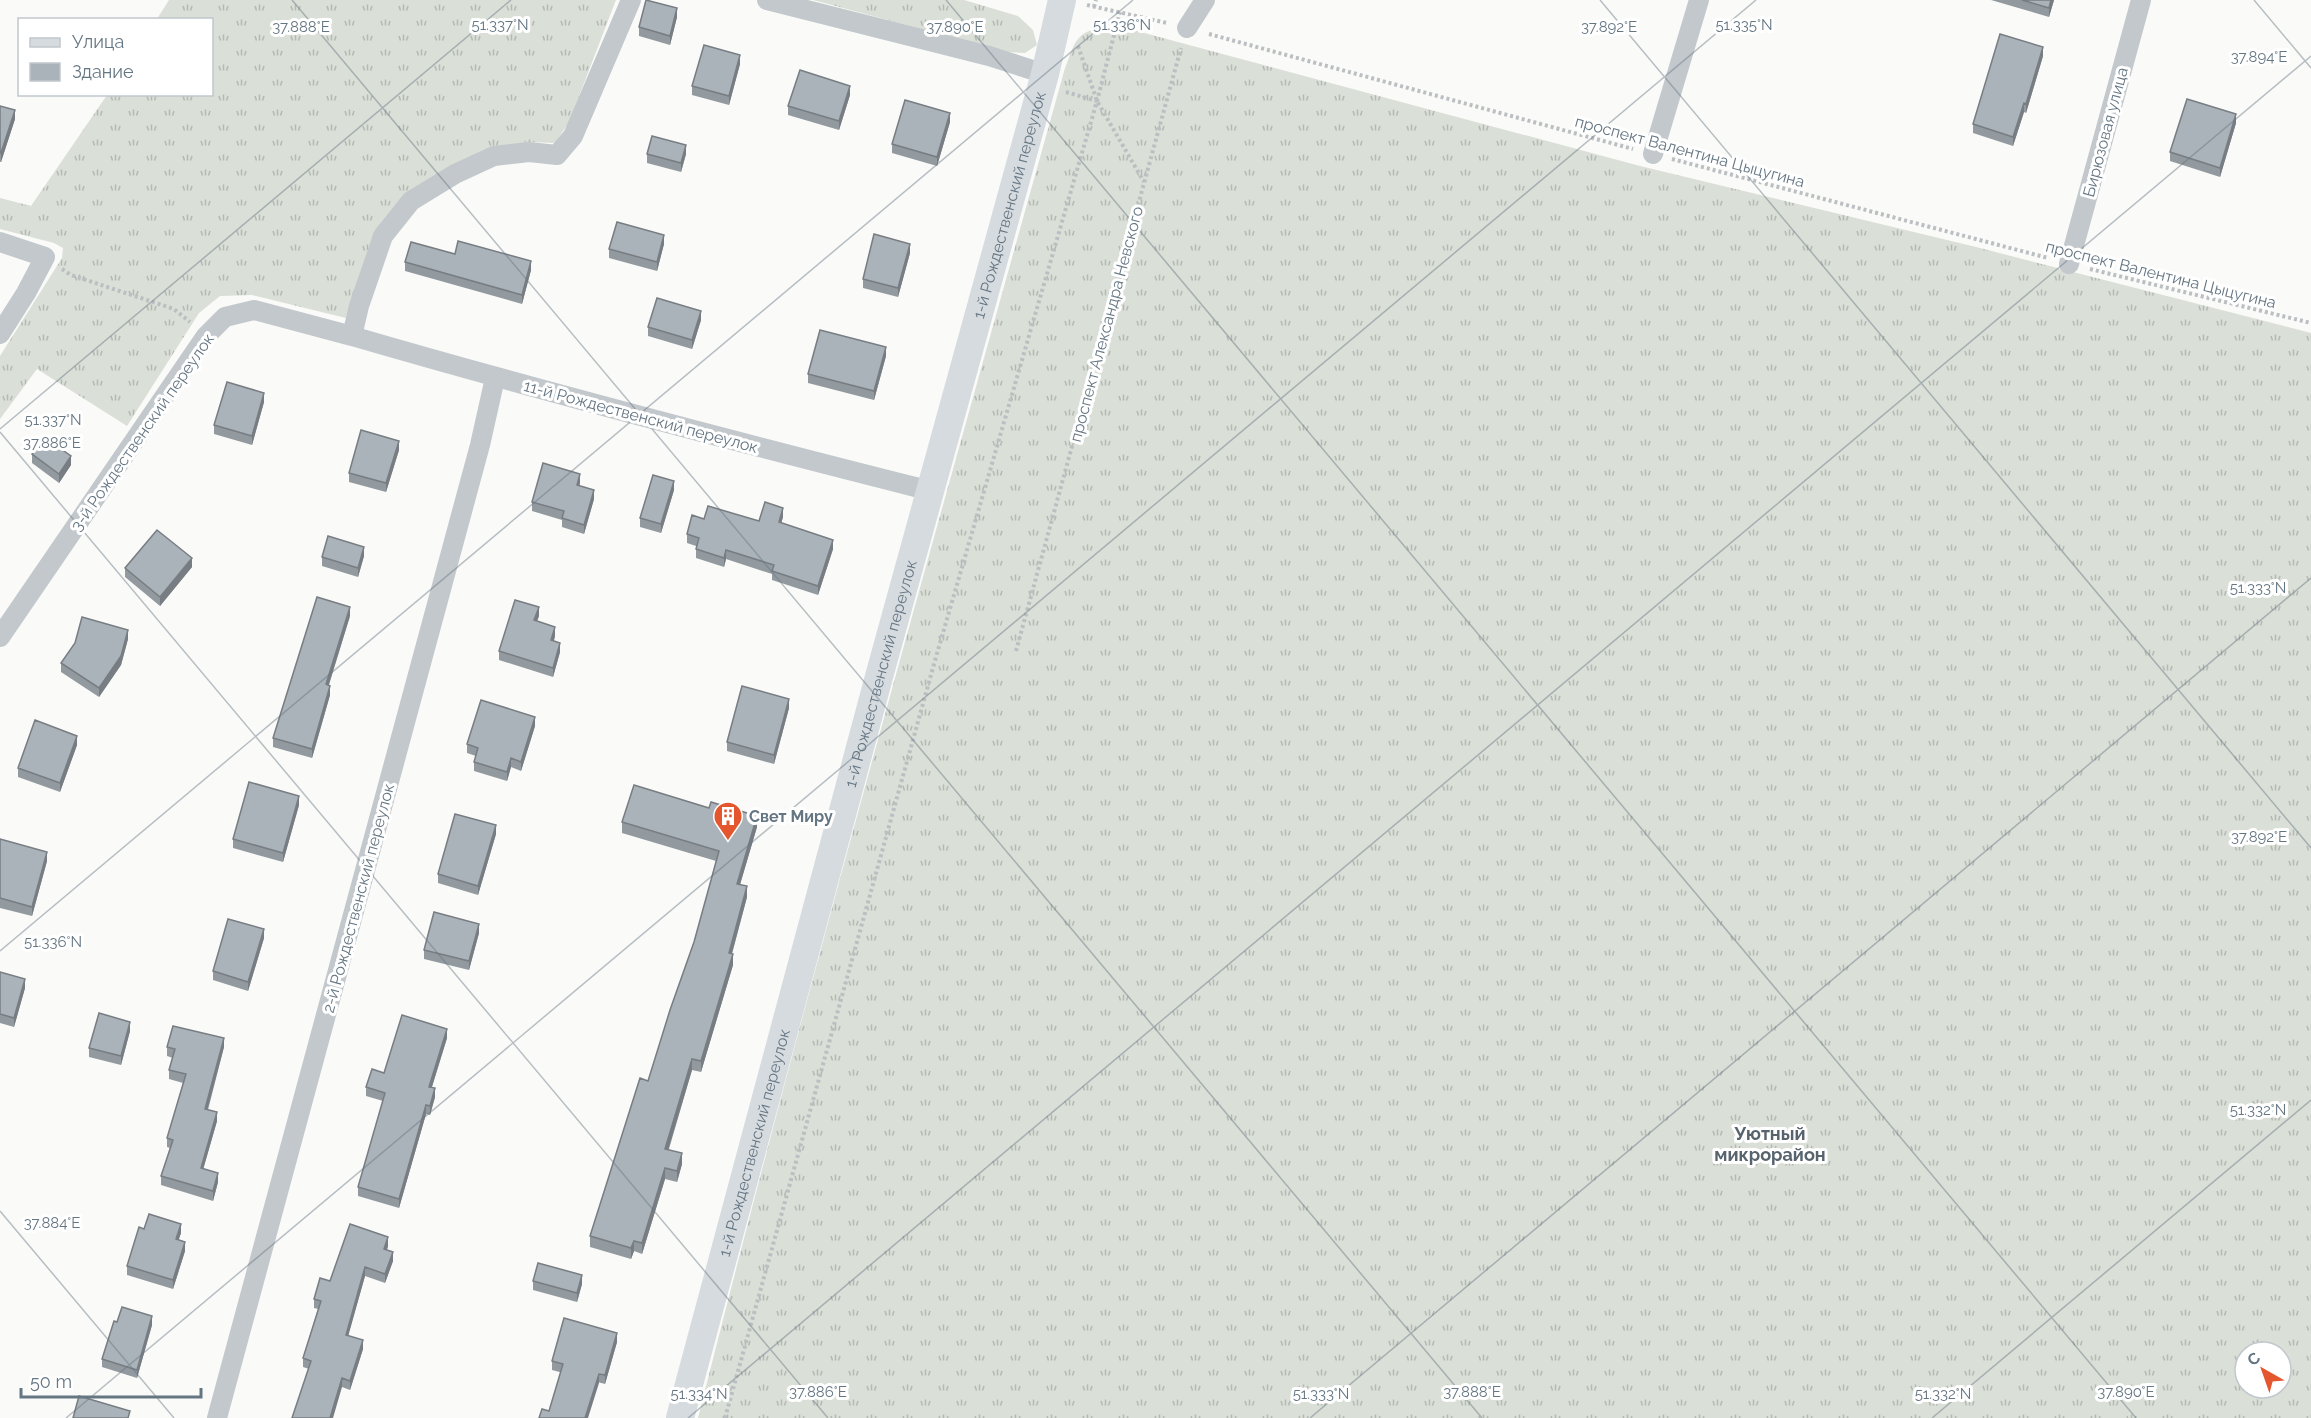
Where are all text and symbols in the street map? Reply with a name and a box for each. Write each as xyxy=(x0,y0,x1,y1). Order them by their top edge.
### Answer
text: 51.337°N xyxy=(472,16,528,34)
text: 51.336°N xyxy=(1093,16,1151,34)
text: 51.335°N xyxy=(1715,16,1773,34)
legend xyxy=(18,18,213,96)
text: 37.888°E xyxy=(272,18,330,36)
text: 37.890°E xyxy=(926,18,984,36)
text: 37.892°E xyxy=(1581,18,1637,36)
text: Улица xyxy=(72,31,124,52)
text: 37.894°E xyxy=(2231,48,2287,66)
text: Здание xyxy=(72,61,134,82)
street label: Бирюзовая улица xyxy=(2079,65,2132,199)
street label: 1-й Рождественский переулок xyxy=(969,89,1050,321)
street label: проспект Валентина Цыцугина xyxy=(1573,112,1807,191)
street label: проспект Александра Невского xyxy=(1066,204,1147,444)
street label: проспект Валентина Цыцугина xyxy=(2044,237,2278,312)
street label: 3-й Рождественский переулок xyxy=(67,330,218,535)
street label: 11-й Рождественский переулок xyxy=(522,376,760,457)
text: 51.337°N xyxy=(25,411,81,429)
text: 37.886°E xyxy=(23,434,81,452)
street label: 1-й Рождественский переулок xyxy=(841,558,921,789)
text: 51.333°N xyxy=(2230,579,2286,597)
street label: 2-й Рождественский переулок xyxy=(319,781,398,1015)
building icon: Свет Миру xyxy=(712,800,744,842)
place label: Свет Миру xyxy=(749,807,833,826)
text: 37.892°E xyxy=(2231,828,2287,846)
text: 51.336°N xyxy=(24,933,82,951)
street label: 1-й Рождественский переулок xyxy=(715,1027,794,1259)
text: 51.332°N xyxy=(2230,1101,2286,1119)
district label: Уютный микрорайон xyxy=(1714,1123,1826,1165)
text: 37.884°E xyxy=(24,1214,80,1232)
north arrow xyxy=(2233,1340,2293,1400)
text: С xyxy=(2243,1348,2264,1370)
scale bar xyxy=(21,1361,201,1399)
text: 50 m xyxy=(30,1371,72,1392)
text: 37.886°E xyxy=(789,1383,847,1401)
text: 37.888°E xyxy=(1443,1383,1501,1401)
text: 37.890°E xyxy=(2097,1383,2155,1401)
text: 51.334°N xyxy=(670,1385,728,1403)
text: 51.333°N xyxy=(1293,1385,1349,1403)
text: 51.332°N xyxy=(1915,1385,1971,1403)

